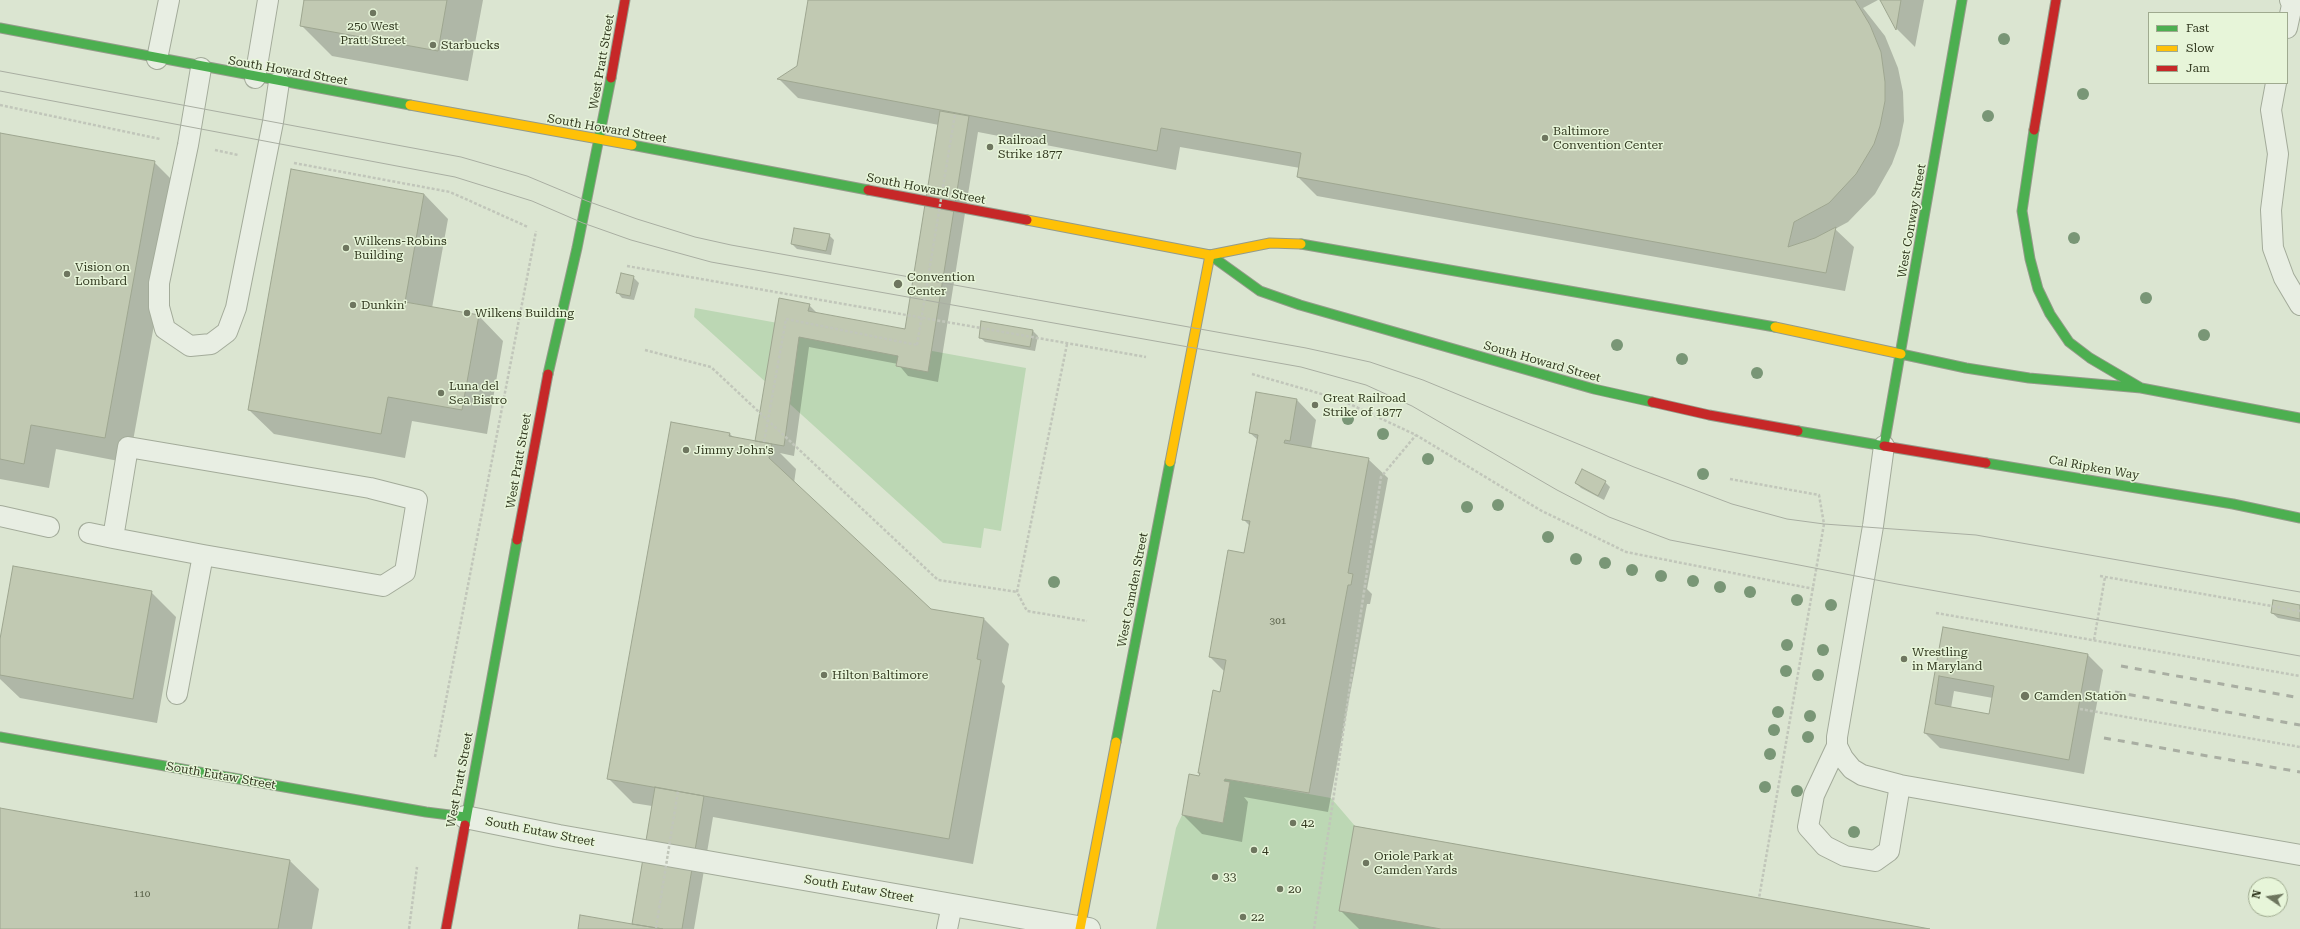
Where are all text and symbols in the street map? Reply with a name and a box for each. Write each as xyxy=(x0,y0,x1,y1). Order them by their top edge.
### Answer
marker: 250 West Pratt Street xyxy=(368,8,378,18)
legend xyxy=(2148,12,2288,84)
street label: West Pratt Street xyxy=(586,13,618,111)
place label: 250 West Pratt Street xyxy=(340,19,406,47)
text: Fast xyxy=(2186,21,2209,35)
place label: Starbucks xyxy=(441,38,499,52)
marker: Starbucks xyxy=(428,40,438,50)
text: Slow xyxy=(2186,41,2214,55)
street label: South Howard Street xyxy=(227,53,349,89)
text: Jam xyxy=(2186,61,2210,75)
street label: South Howard Street xyxy=(546,111,668,147)
place label: Baltimore Convention Center xyxy=(1553,124,1663,152)
place label: Railroad Strike 1877 xyxy=(998,133,1062,161)
marker: Baltimore Convention Center xyxy=(1540,133,1550,143)
marker: Railroad Strike 1877 xyxy=(985,142,995,152)
street label: West Conway Street xyxy=(1895,163,1929,279)
street label: South Howard Street xyxy=(865,170,987,208)
place label: Wilkens-Robins Building xyxy=(354,234,447,262)
marker: Wilkens-Robins Building xyxy=(341,243,351,253)
place label: Vision on Lombard xyxy=(75,260,130,288)
marker: Vision on Lombard xyxy=(62,269,72,279)
place label: Convention Center xyxy=(907,270,975,298)
marker: Convention Center xyxy=(892,278,904,290)
place label: Dunkin' xyxy=(361,298,407,312)
marker: Dunkin' xyxy=(348,300,358,310)
place label: Wilkens Building xyxy=(475,306,574,320)
marker: Wilkens Building xyxy=(462,308,472,318)
street label: South Howard Street xyxy=(1482,338,1602,386)
place label: Luna del Sea Bistro xyxy=(449,379,507,407)
marker: Luna del Sea Bistro xyxy=(436,388,446,398)
place label: Great Railroad Strike of 1877 xyxy=(1323,391,1406,419)
marker: Great Railroad Strike of 1877 xyxy=(1310,400,1320,410)
street label: West Pratt Street xyxy=(503,412,535,510)
place label: Jimmy John's xyxy=(694,443,773,457)
marker: Jimmy John's xyxy=(681,445,691,455)
street label: Cal Ripken Way xyxy=(2048,453,2140,483)
street label: West Camden Street xyxy=(1115,531,1151,649)
house number: 301 xyxy=(1270,615,1286,627)
place label: Wrestling in Maryland xyxy=(1912,645,1982,673)
marker: Wrestling in Maryland xyxy=(1899,654,1909,664)
place label: Hilton Baltimore xyxy=(832,668,928,682)
marker: Hilton Baltimore xyxy=(819,670,829,680)
place label: Camden Station xyxy=(2034,689,2127,703)
marker: Camden Station xyxy=(2019,690,2031,702)
street label: West Pratt Street xyxy=(444,731,476,829)
street label: South Eutaw Street xyxy=(165,759,277,793)
street label: South Eutaw Street xyxy=(484,814,596,850)
place label: 42 xyxy=(1301,816,1314,830)
marker: 42 xyxy=(1288,818,1298,828)
place label: 4 xyxy=(1262,843,1269,857)
marker: 4 xyxy=(1249,845,1259,855)
place label: Oriole Park at Camden Yards xyxy=(1374,849,1457,877)
marker: Oriole Park at Camden Yards xyxy=(1361,858,1371,868)
place label: 33 xyxy=(1223,870,1236,884)
street label: South Eutaw Street xyxy=(803,872,915,906)
marker: 33 xyxy=(1210,872,1220,882)
north arrow xyxy=(2248,877,2288,917)
place label: 20 xyxy=(1288,882,1301,896)
marker: 20 xyxy=(1275,884,1285,894)
house number: 110 xyxy=(134,888,150,900)
text: N xyxy=(2250,889,2264,900)
place label: 22 xyxy=(1251,910,1264,924)
marker: 22 xyxy=(1238,912,1248,922)

